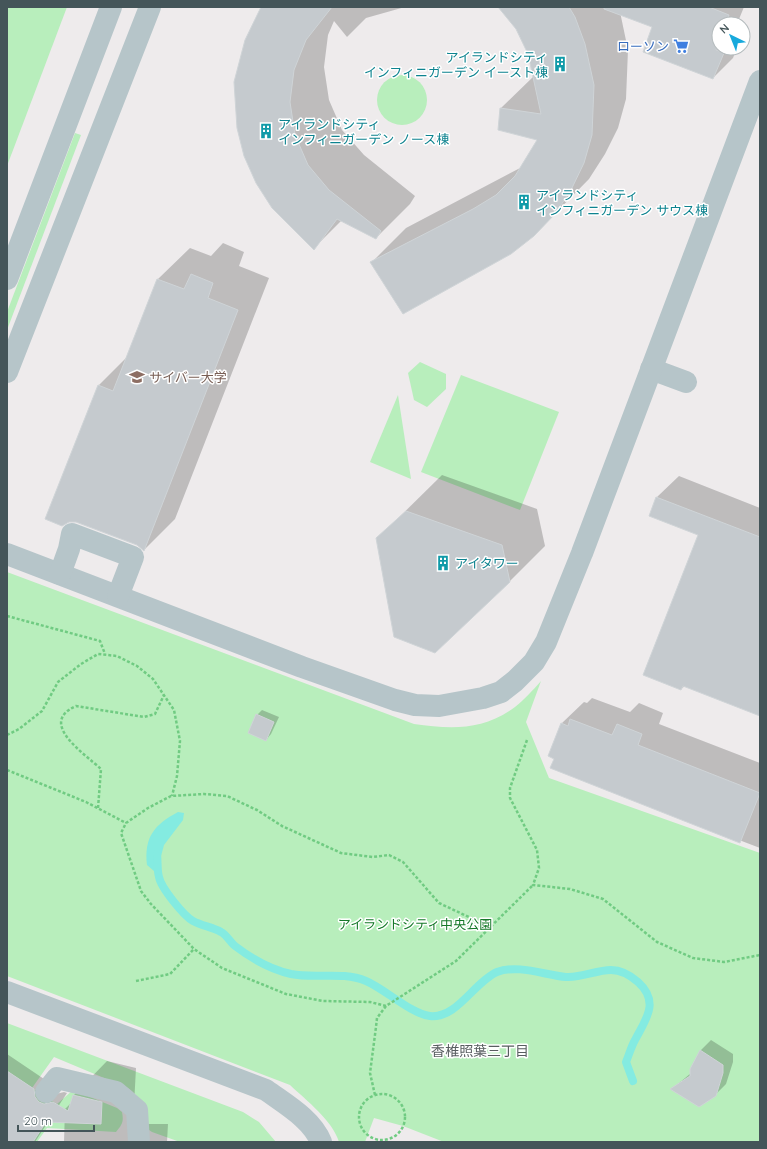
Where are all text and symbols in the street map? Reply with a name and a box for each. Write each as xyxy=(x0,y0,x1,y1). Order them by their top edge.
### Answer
north arrow xyxy=(711,16,751,56)
text: N xyxy=(716,21,732,37)
supermarket icon: ローソン xyxy=(672,37,690,55)
place label: ローソン xyxy=(617,38,669,54)
place label: アイランドシティ インフィニガーデン イースト棟 xyxy=(364,49,548,80)
building icon: アイランドシティ インフィニガーデン イースト棟 xyxy=(551,55,569,73)
place label: アイランドシティ インフィニガーデン ノース棟 xyxy=(278,116,449,147)
building icon: アイランドシティ インフィニガーデン ノース棟 xyxy=(257,122,275,140)
place label: アイランドシティ インフィニガーデン サウス棟 xyxy=(536,187,708,218)
building icon: アイランドシティ インフィニガーデン サウス棟 xyxy=(515,193,533,211)
school or university icon: サイバー大学 xyxy=(128,368,146,386)
place label: サイバー大学 xyxy=(149,369,227,385)
building icon: アイタワー xyxy=(434,554,452,572)
place label: アイタワー xyxy=(455,555,519,571)
park label: アイランドシティ中央公園 xyxy=(338,916,492,932)
district label: 香椎照葉三丁目 xyxy=(431,1042,529,1060)
scale bar xyxy=(18,1107,94,1133)
text: 20 m xyxy=(24,1113,52,1128)

